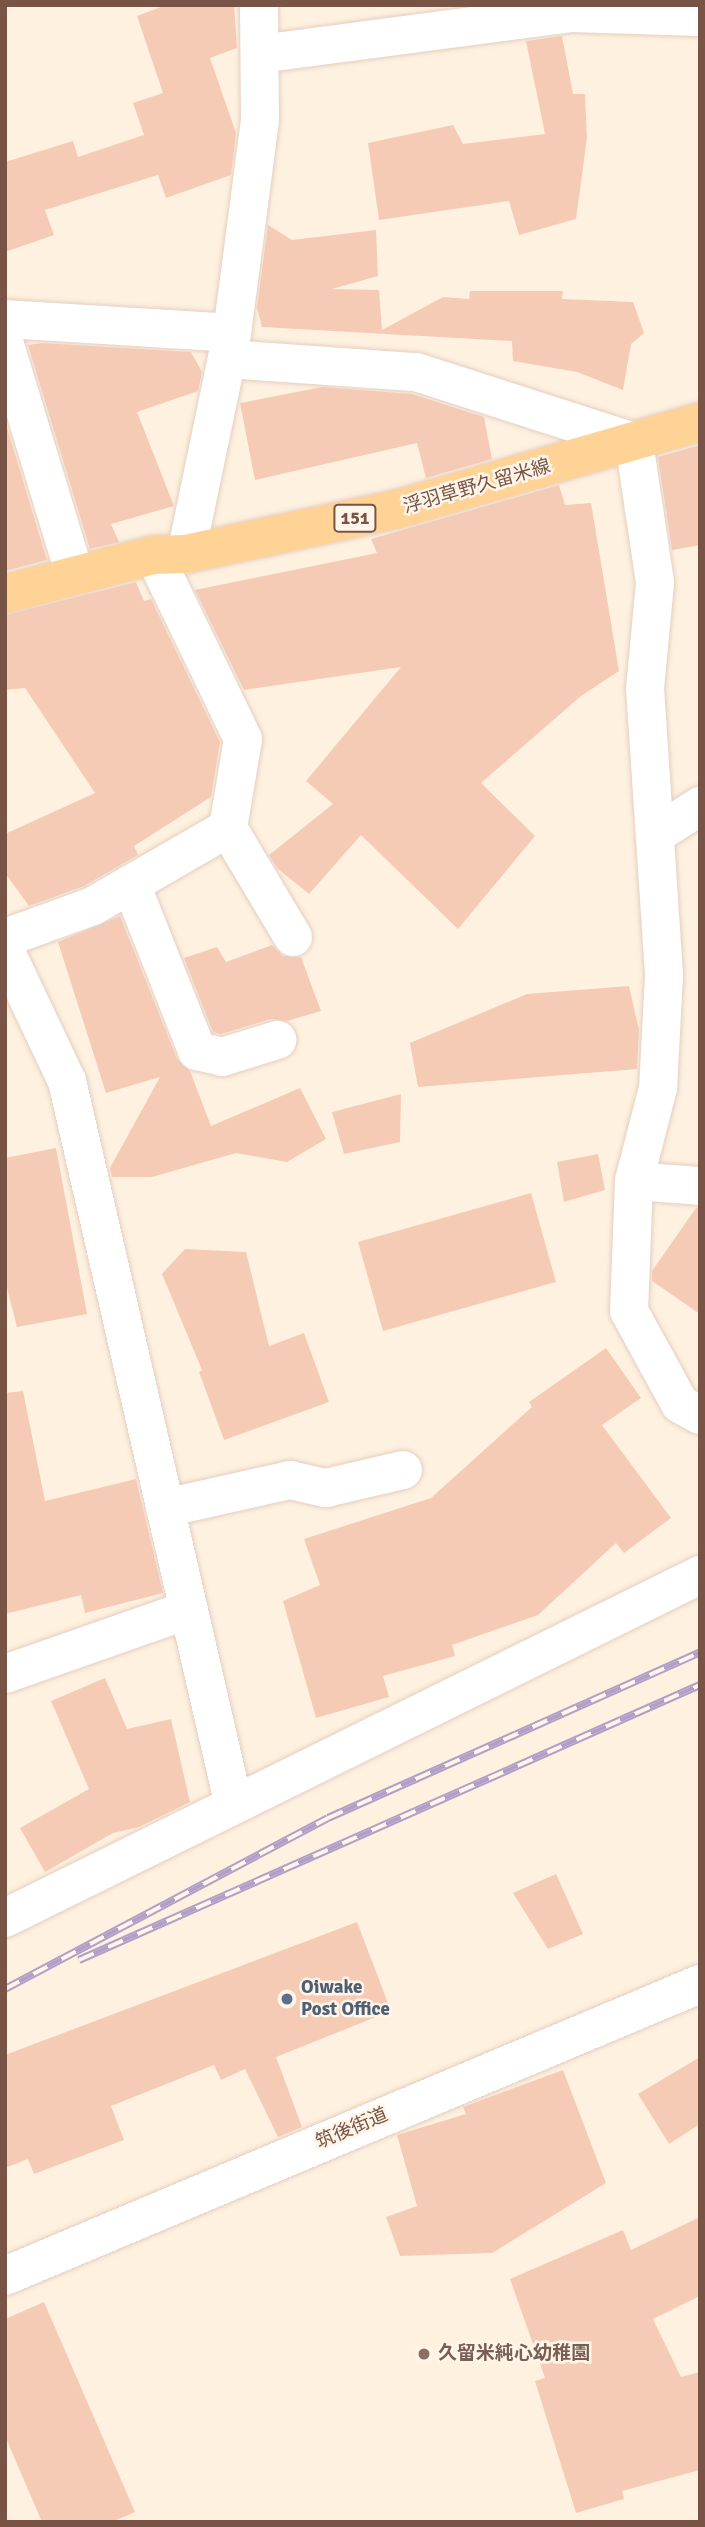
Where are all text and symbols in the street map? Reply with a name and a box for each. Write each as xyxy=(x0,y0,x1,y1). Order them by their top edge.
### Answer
street label: 浮羽草野久留米線 xyxy=(401,455,553,519)
road number: 151 xyxy=(332,504,378,532)
place label: Oiwake Post Office xyxy=(301,1977,390,2021)
marker: Oiwake Post Office xyxy=(279,1991,295,2007)
street label: 筑後街道 xyxy=(313,2104,391,2154)
place label: 久留米純心幼稚園 xyxy=(438,2343,590,2365)
marker: 久留米純心幼稚園 xyxy=(416,2346,432,2362)

